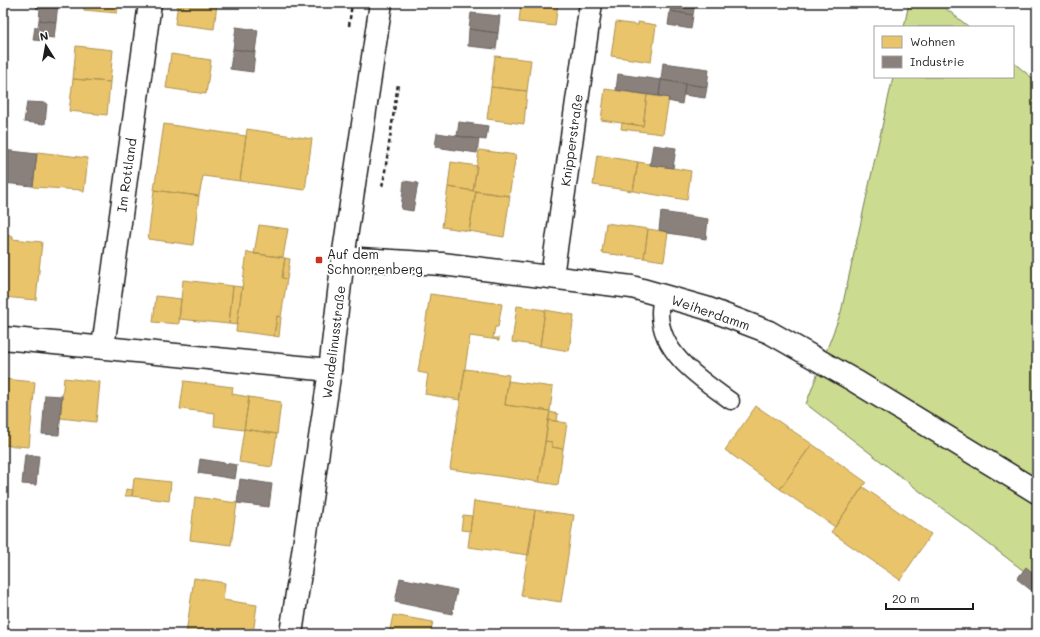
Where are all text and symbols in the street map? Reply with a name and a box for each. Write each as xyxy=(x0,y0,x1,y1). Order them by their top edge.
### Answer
north arrow xyxy=(26,26,66,66)
legend xyxy=(874,26,1014,78)
text: N xyxy=(38,28,50,44)
text: Wohnen xyxy=(910,33,955,49)
text: Industrie xyxy=(910,53,964,69)
street label: Knipperstraße xyxy=(556,93,586,187)
street label: Im Rottland xyxy=(112,137,140,213)
place label: Auf dem Schnorrenberg xyxy=(327,245,423,277)
marker: Auf dem Schnorrenberg xyxy=(314,255,324,265)
street label: Wendelinusstraße xyxy=(318,284,348,400)
street label: Weiherdamm xyxy=(669,291,753,333)
scale bar xyxy=(886,585,973,611)
text: 20 m xyxy=(892,590,920,606)

